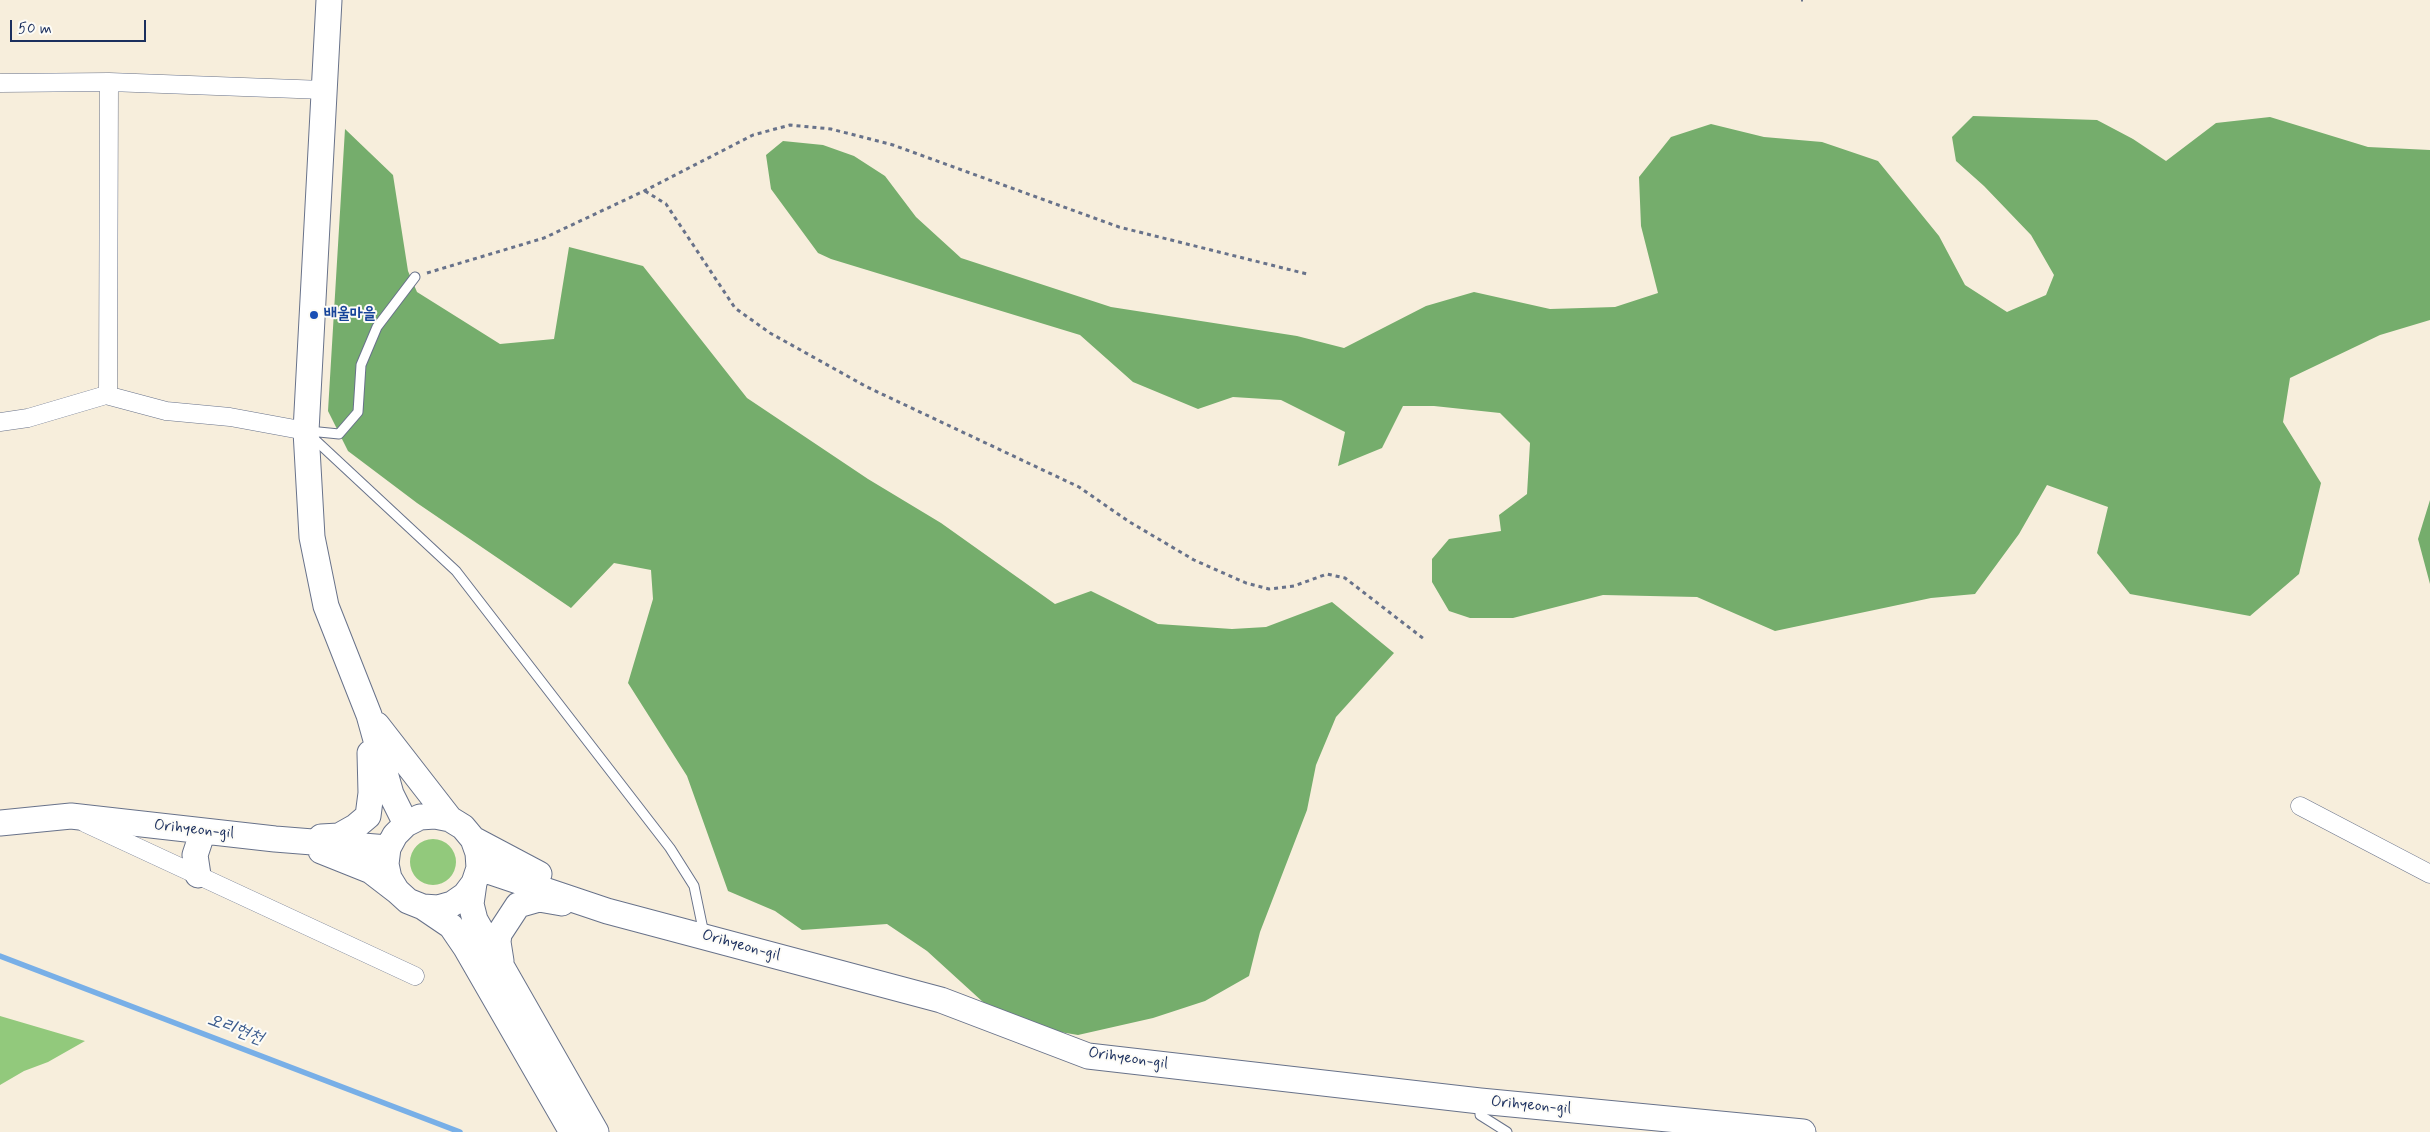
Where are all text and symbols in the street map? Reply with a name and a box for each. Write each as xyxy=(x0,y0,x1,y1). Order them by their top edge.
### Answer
scale bar xyxy=(12,10,149,42)
text: 50 m xyxy=(18,19,52,39)
place label: 배울마을 xyxy=(324,305,376,325)
marker: 배울마을 xyxy=(308,309,320,321)
street label: Orihyeon-gil xyxy=(153,816,235,844)
street label: Orihyeon-gil xyxy=(700,926,782,966)
water label: 오리현천 xyxy=(204,1010,266,1050)
street label: Orihyeon-gil xyxy=(1087,1044,1169,1074)
street label: Orihyeon-gil xyxy=(1490,1093,1572,1119)

